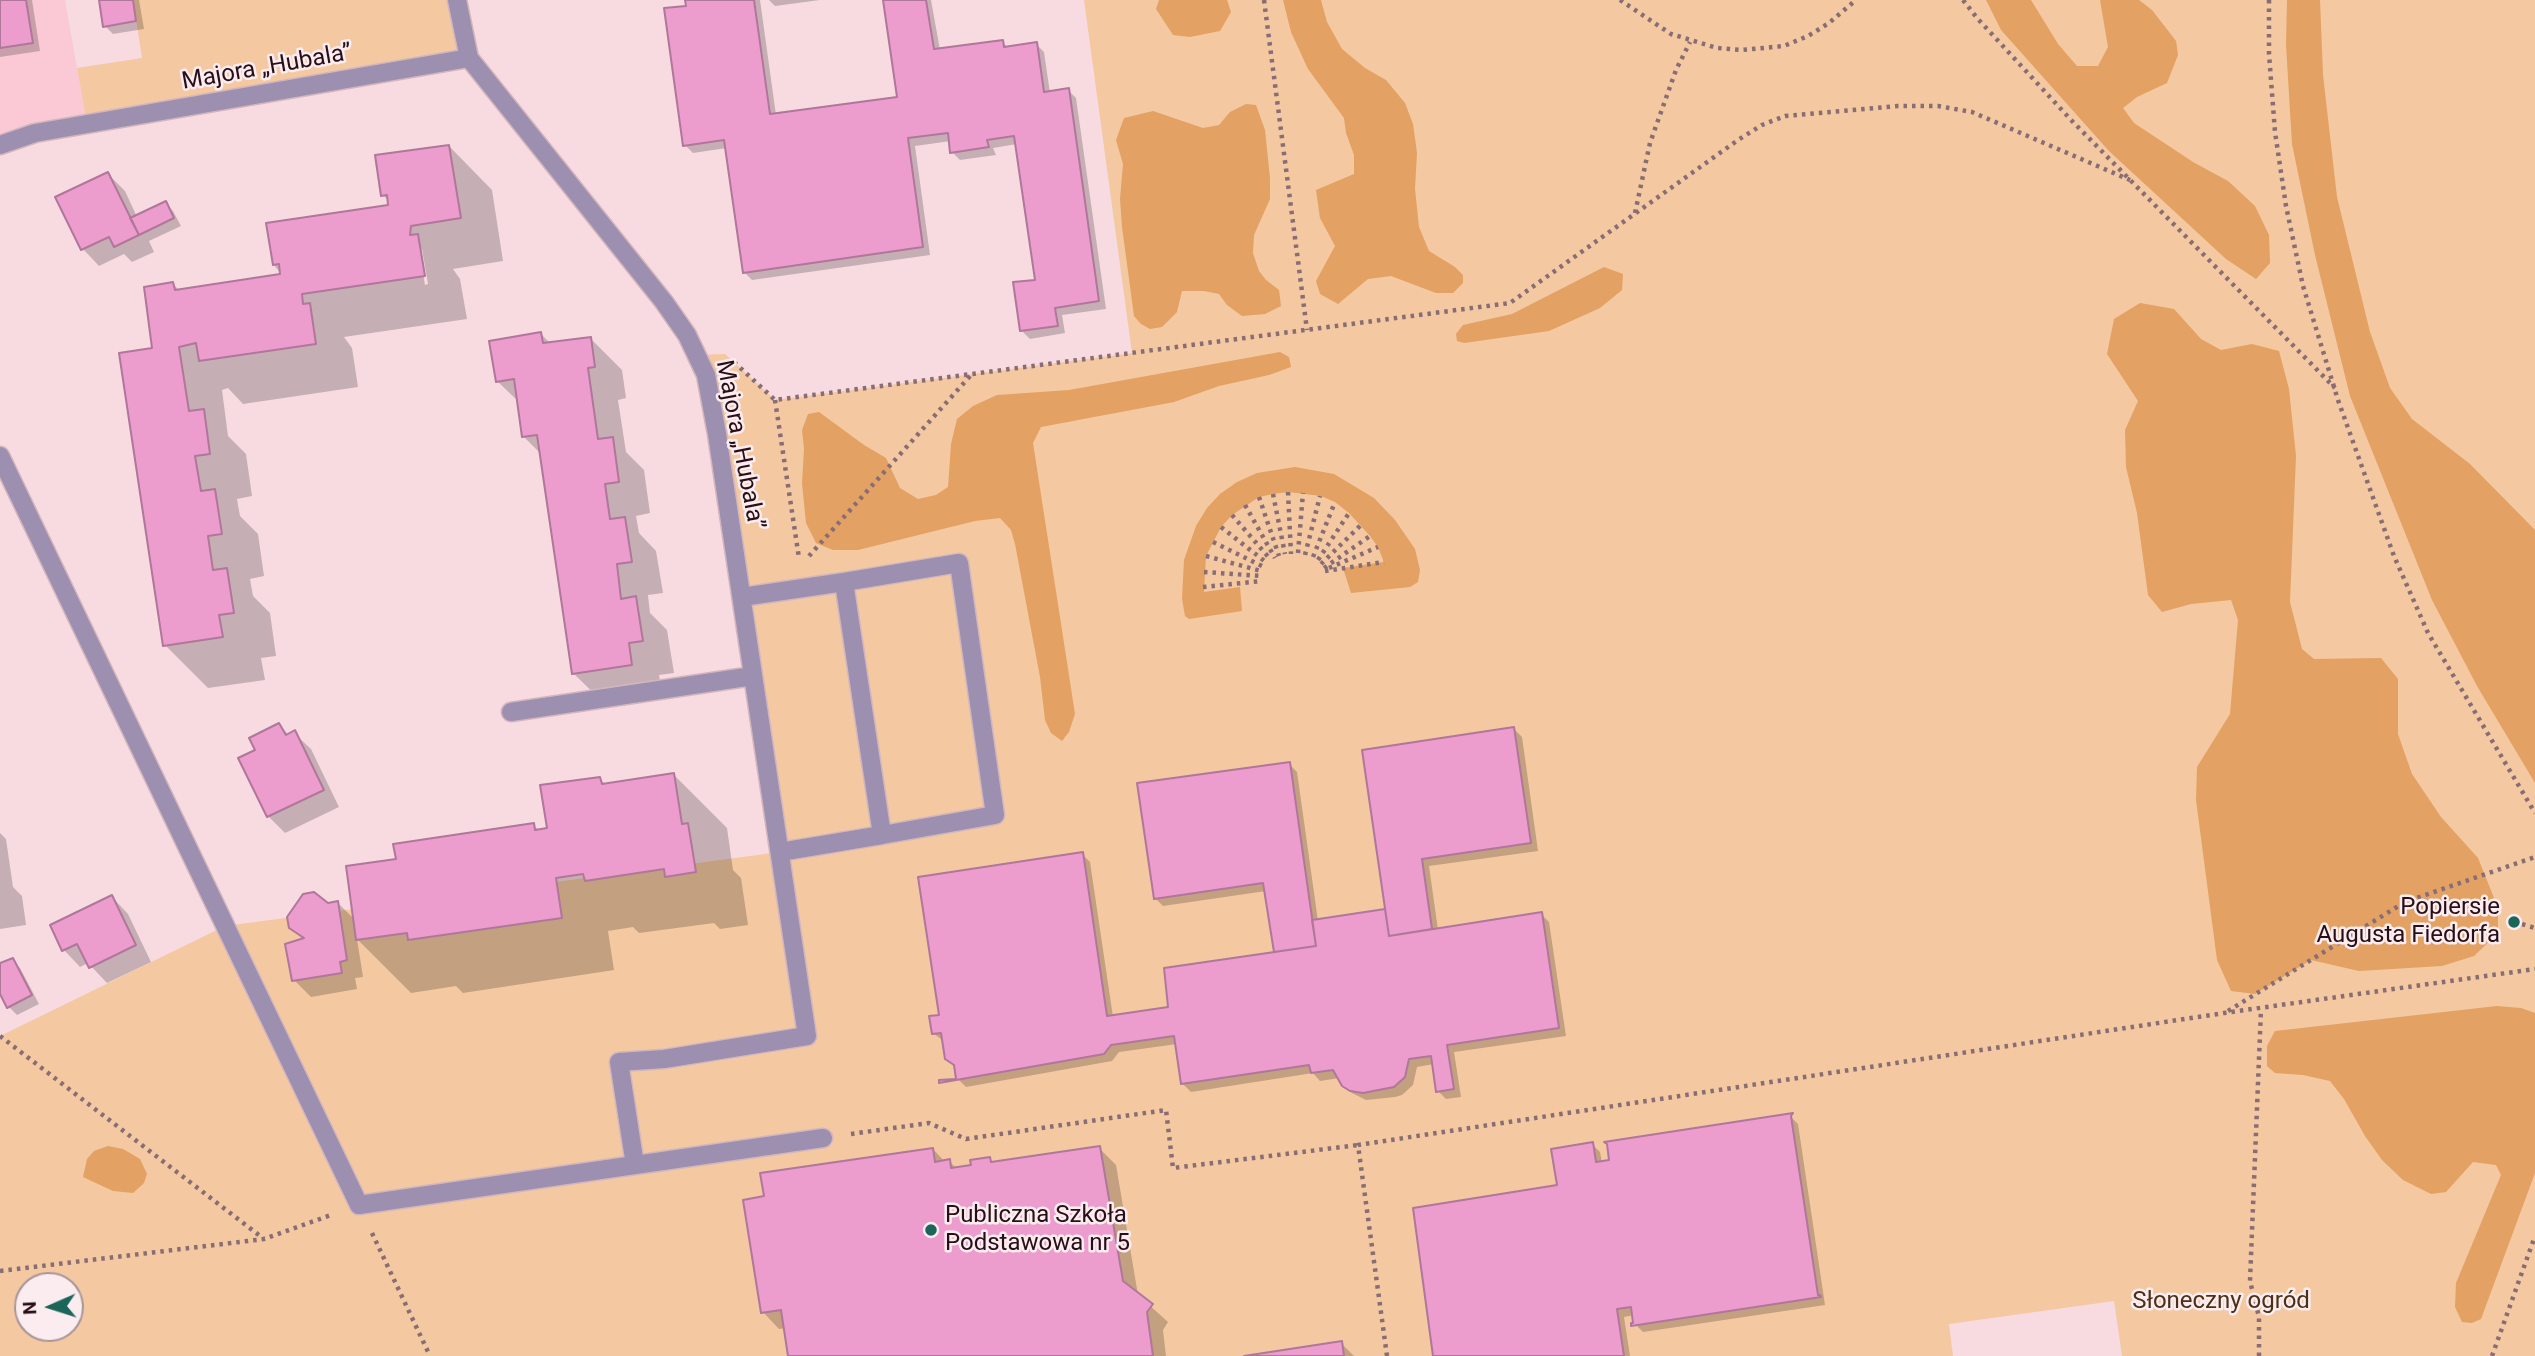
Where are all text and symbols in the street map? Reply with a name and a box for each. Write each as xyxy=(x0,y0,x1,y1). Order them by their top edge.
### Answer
street label: Majora „Hubala” xyxy=(180,39,354,97)
street label: Majora „Hubala” xyxy=(708,358,770,532)
place label: Popiersie Augusta Fiedorfa xyxy=(2317,894,2500,950)
marker: Popiersie Augusta Fiedorfa xyxy=(2506,914,2522,930)
place label: Publiczna Szkoła Podstawowa nr 5 xyxy=(945,1202,1130,1258)
marker: Publiczna Szkoła Podstawowa nr 5 xyxy=(923,1222,939,1238)
north arrow xyxy=(14,1272,84,1342)
park label: Słoneczny ogród xyxy=(2132,1288,2310,1316)
text: N xyxy=(18,1301,41,1315)

